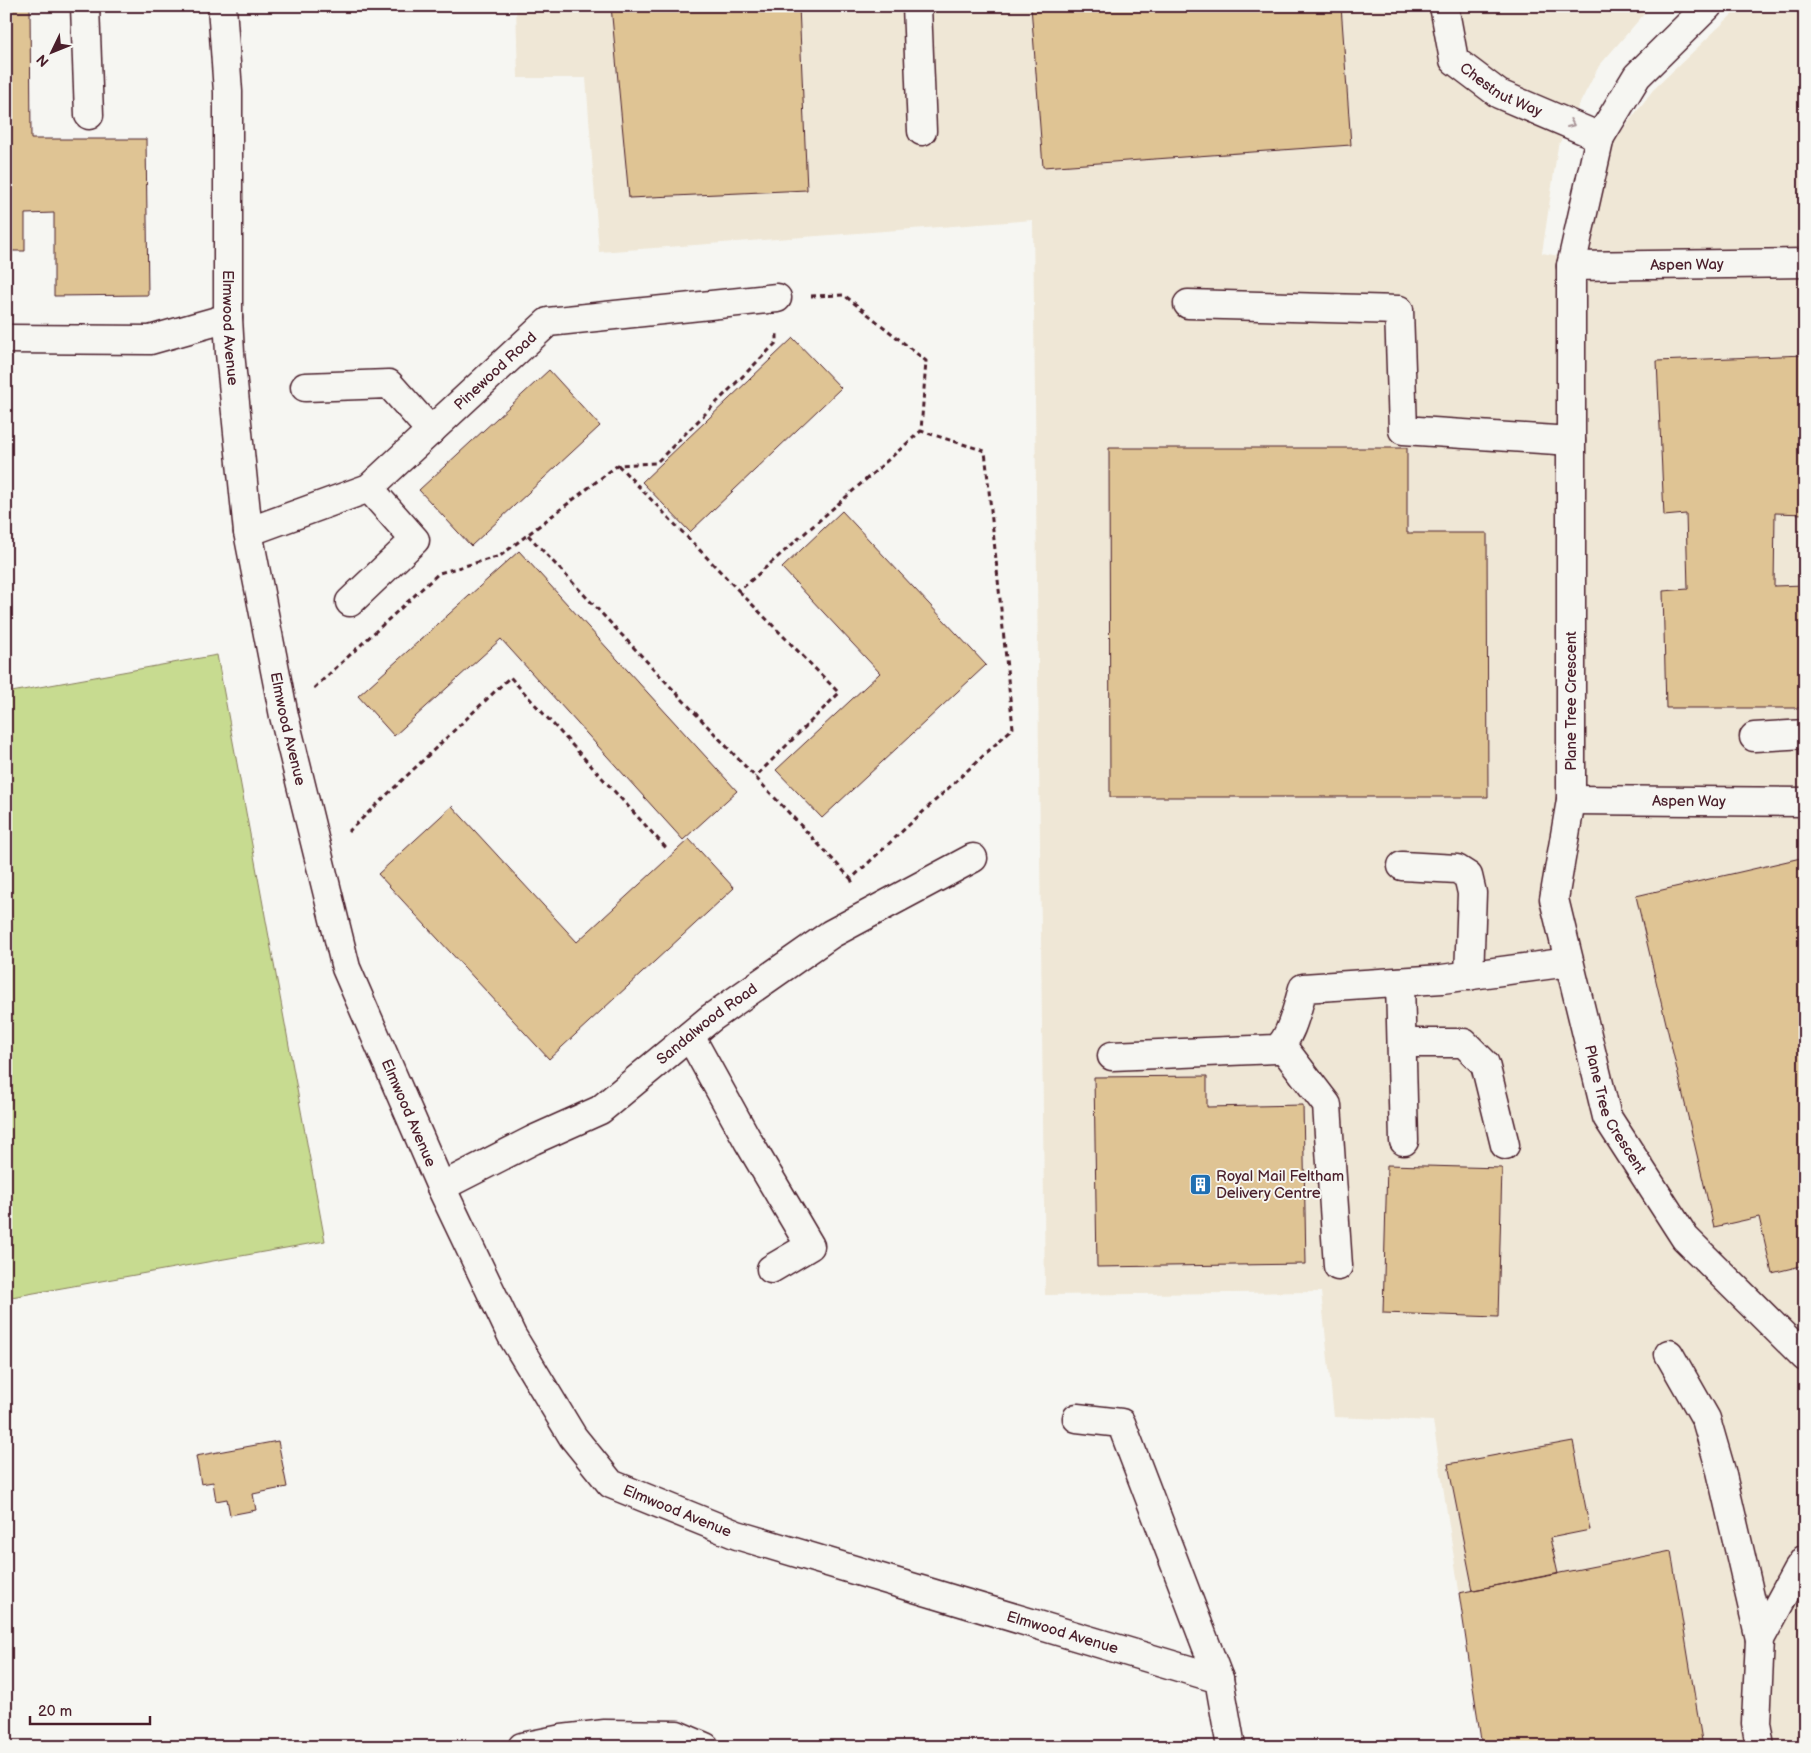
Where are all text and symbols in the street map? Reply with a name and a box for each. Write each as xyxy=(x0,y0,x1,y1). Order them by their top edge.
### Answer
north arrow xyxy=(28,28,78,78)
text: N xyxy=(33,51,53,70)
street label: Chestnut Way xyxy=(1456,58,1545,121)
one-way arrow xyxy=(1566,118,1575,129)
street label: Aspen Way xyxy=(1650,255,1724,274)
street label: Elmwood Avenue xyxy=(218,270,243,386)
street label: Pinewood Road xyxy=(450,328,541,414)
street label: Plane Tree Crescent xyxy=(1562,631,1581,771)
street label: Elmwood Avenue xyxy=(266,671,310,787)
street label: Aspen Way xyxy=(1652,791,1726,811)
street label: Sandalwood Road xyxy=(652,979,761,1069)
street label: Plane Tree Crescent xyxy=(1580,1043,1651,1178)
street label: Elmwood Avenue xyxy=(377,1056,441,1170)
place label: Royal Mail Feltham Delivery Centre xyxy=(1216,1167,1344,1203)
building icon: Royal Mail Feltham Delivery Centre xyxy=(1188,1173,1212,1197)
street label: Elmwood Avenue xyxy=(620,1480,735,1541)
street label: Elmwood Avenue xyxy=(1004,1607,1121,1658)
scale bar xyxy=(30,1693,150,1725)
text: 20 m xyxy=(38,1702,72,1721)

